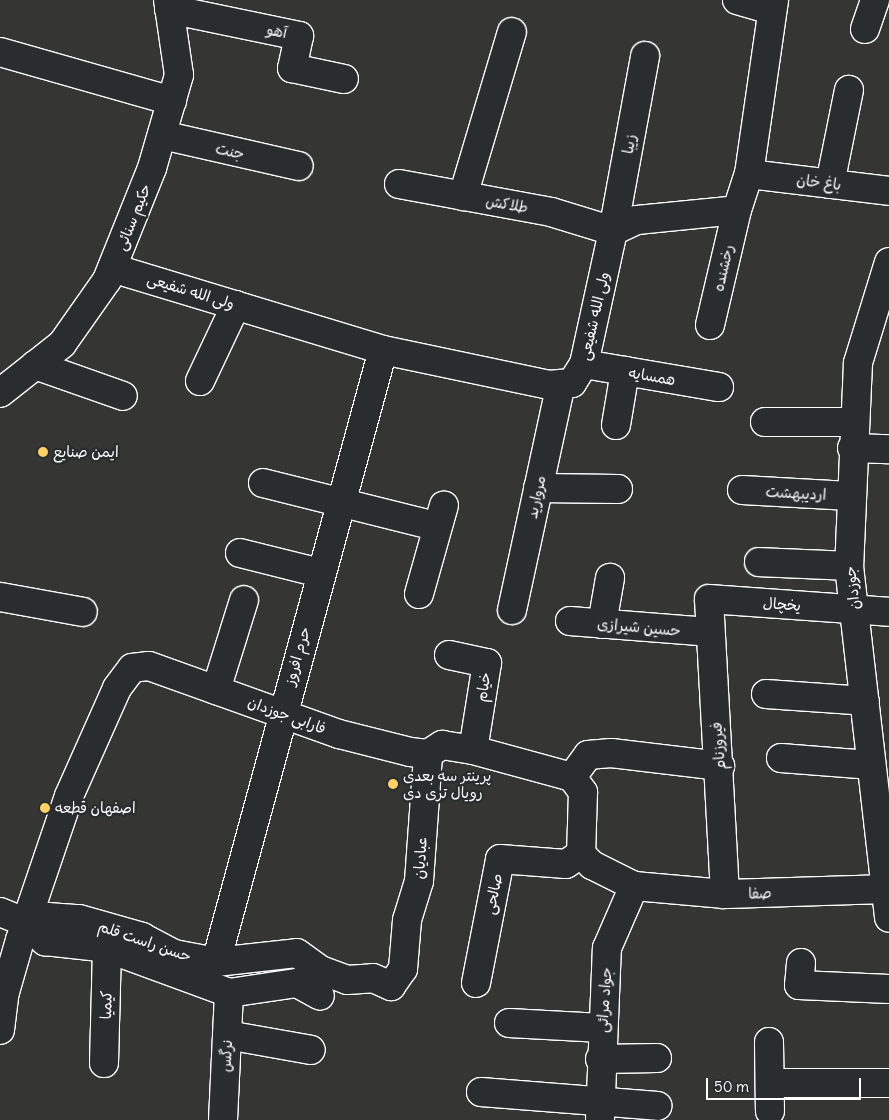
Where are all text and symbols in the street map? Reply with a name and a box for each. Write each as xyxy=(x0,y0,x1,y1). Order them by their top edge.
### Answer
street label: آهو xyxy=(265,20,289,42)
street label: زیبا xyxy=(618,133,640,155)
street label: جنت xyxy=(214,139,246,163)
street label: باغ خان xyxy=(796,170,842,194)
street label: حکیم سنائی xyxy=(112,181,154,253)
street label: طلاکش xyxy=(485,191,529,217)
street label: رخشنده xyxy=(709,243,737,293)
street label: ولی الله شفیعی xyxy=(145,269,237,313)
street label: ولی الله شفیعی xyxy=(575,270,613,362)
street label: همسایه xyxy=(627,363,677,389)
place label: ایمن صنایع xyxy=(53,443,119,461)
marker: ایمن صنایع xyxy=(37,446,49,458)
street label: مروارید xyxy=(523,474,549,520)
street label: اردیبهشت xyxy=(765,482,827,504)
street label: جوزدان xyxy=(840,565,864,611)
street label: یخچال xyxy=(762,594,802,614)
street label: حسین شیرازی xyxy=(596,614,682,640)
street label: حرم افروز xyxy=(280,625,314,687)
street label: خیام xyxy=(472,671,494,703)
street label: فارابی جوزدان xyxy=(246,693,328,737)
street label: فیروزنام xyxy=(707,721,729,771)
place label: پرینتر سه بعدی رویال تری دی xyxy=(403,766,491,801)
marker: پرینتر سه بعدی رویال تری دی xyxy=(387,778,399,790)
place label: اصفهان قطعه xyxy=(55,799,136,817)
marker: اصفهان قطعه xyxy=(39,802,51,814)
street label: عبادیان xyxy=(410,836,430,880)
street label: صالحی xyxy=(480,872,506,916)
street label: صفا xyxy=(748,884,772,902)
street label: حسن راست قلم xyxy=(96,917,194,965)
street label: جواد مرائی xyxy=(593,967,615,1033)
street label: کیمیا xyxy=(97,990,115,1020)
street label: نرگس xyxy=(216,1039,236,1073)
scale bar xyxy=(709,1068,864,1100)
text: 50 m xyxy=(714,1077,749,1096)

